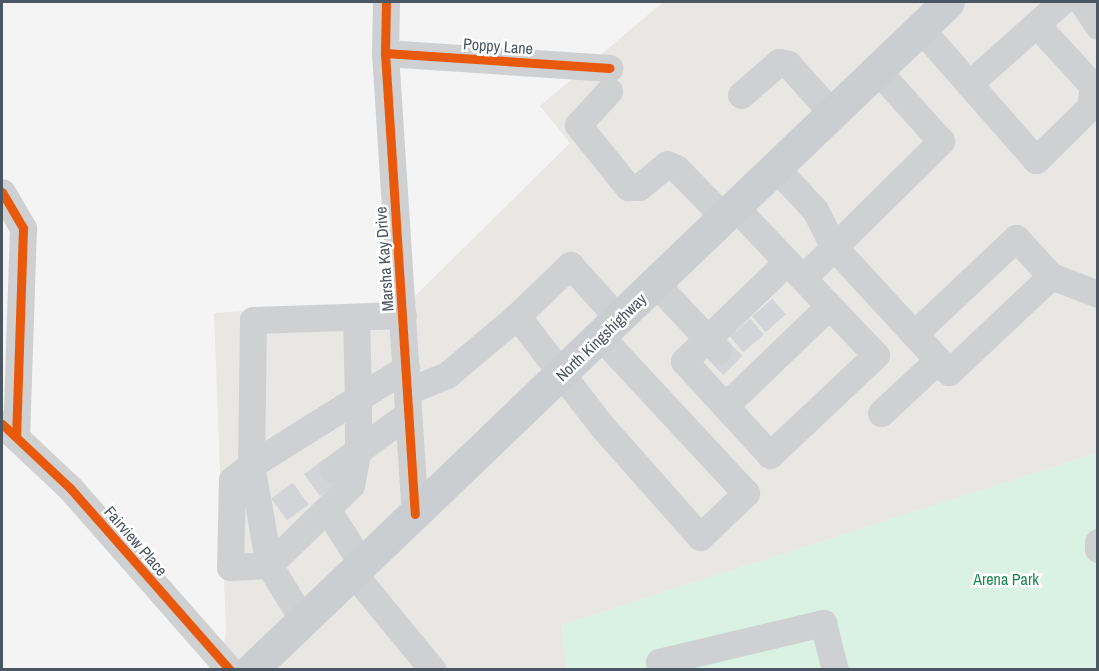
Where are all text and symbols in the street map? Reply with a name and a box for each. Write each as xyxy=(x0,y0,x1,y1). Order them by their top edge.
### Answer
street label: Poppy Lane xyxy=(462,34,534,58)
street label: Marsha Kay Drive xyxy=(371,206,397,312)
street label: North Kingshighway xyxy=(552,289,650,385)
street label: Fairview Place xyxy=(101,502,171,580)
park label: Arena Park xyxy=(973,569,1039,589)

